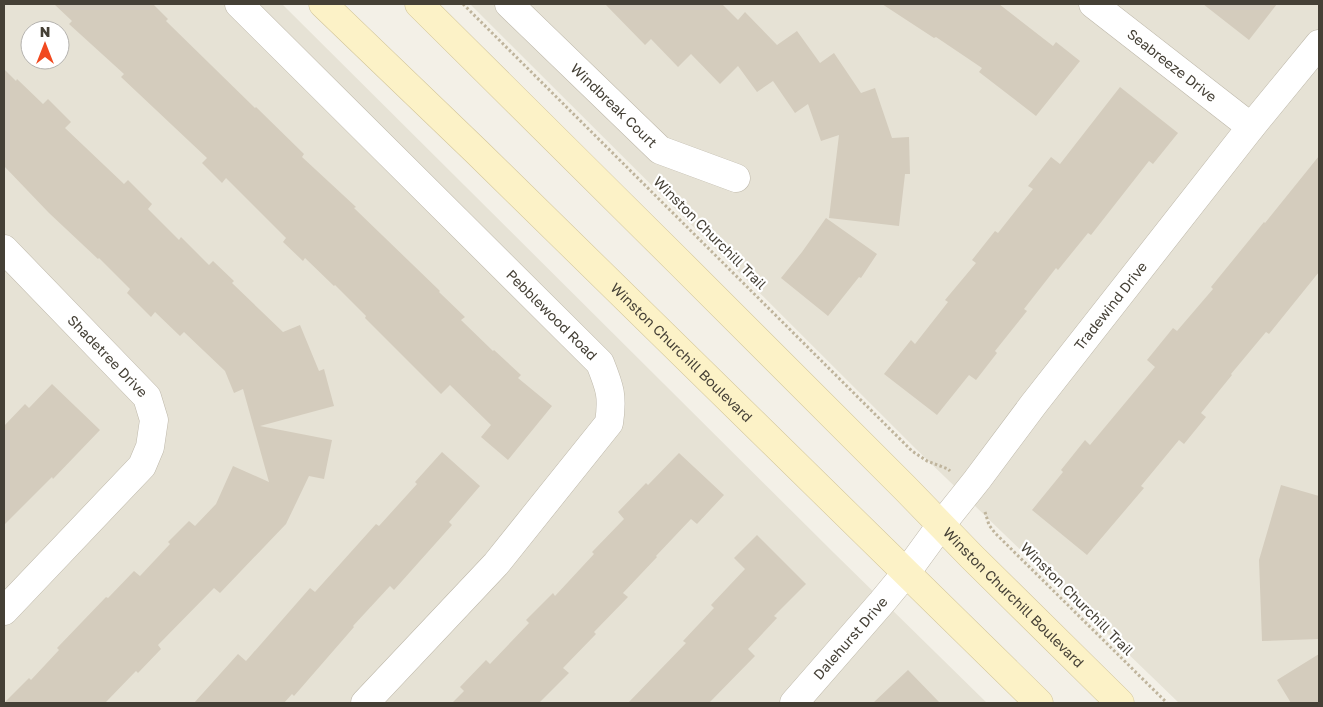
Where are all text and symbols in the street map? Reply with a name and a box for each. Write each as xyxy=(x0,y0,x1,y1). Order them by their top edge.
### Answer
north arrow xyxy=(20,20,70,70)
text: N xyxy=(40,23,50,40)
street label: Seabreeze Drive xyxy=(1124,25,1220,105)
street label: Windbreak Court xyxy=(568,60,661,151)
street label: Winston Churchill Trail xyxy=(650,173,770,293)
street label: Tradewind Drive xyxy=(1070,258,1150,353)
street label: Pebblewood Road xyxy=(503,266,601,363)
street label: Winston Churchill Boulevard xyxy=(607,279,756,425)
street label: Shadetree Drive xyxy=(64,311,151,400)
street label: Winston Churchill Boulevard xyxy=(940,524,1088,671)
street label: Winston Churchill Trail xyxy=(1017,539,1137,659)
street label: Dalehurst Drive xyxy=(810,593,891,683)

